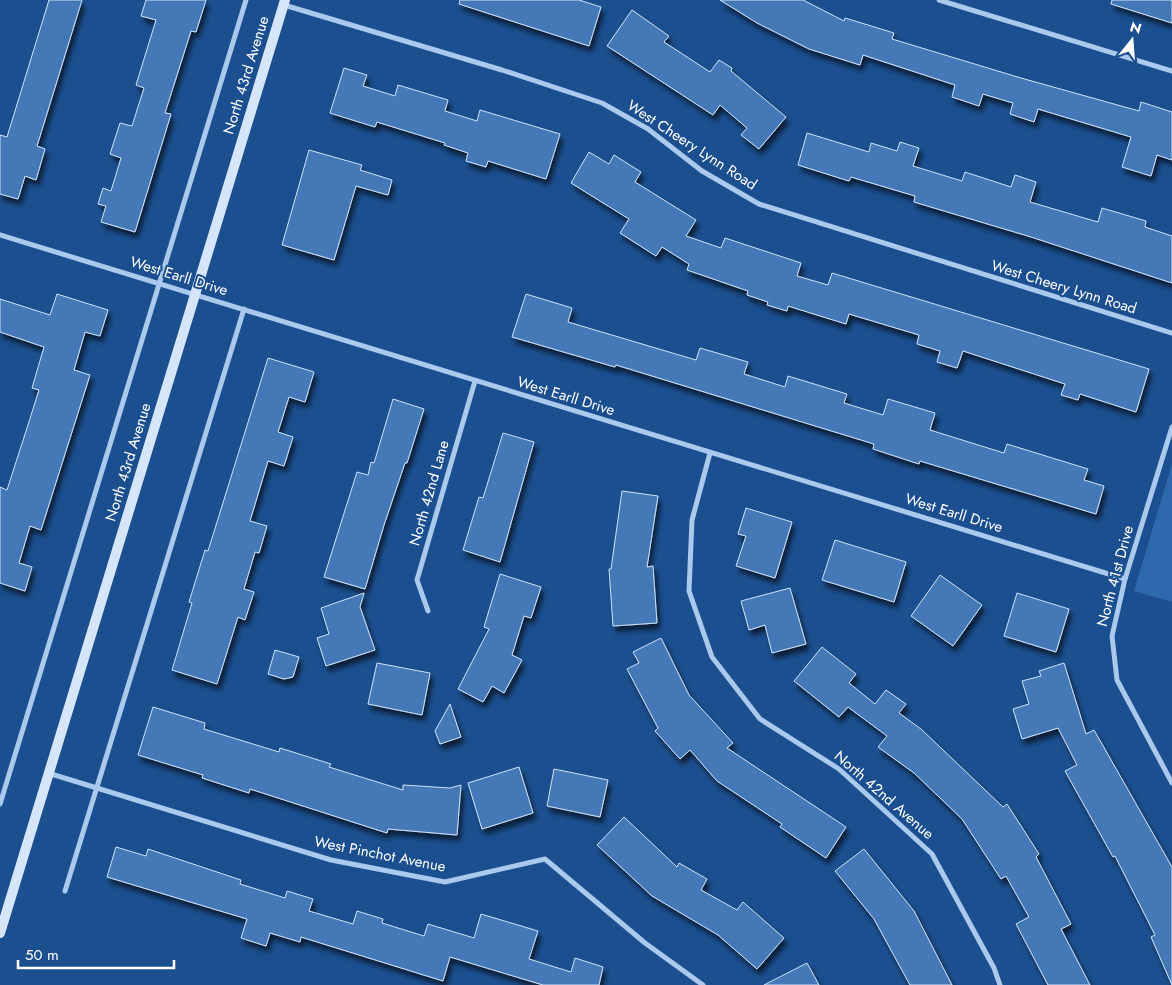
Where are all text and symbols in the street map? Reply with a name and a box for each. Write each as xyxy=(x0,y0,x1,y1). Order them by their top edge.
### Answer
street label: North 43rd Avenue xyxy=(218,13,275,137)
north arrow xyxy=(1107,15,1157,65)
text: N xyxy=(1128,16,1144,39)
street label: West Cheery Lynn Road xyxy=(623,95,761,195)
street label: West Earll Drive xyxy=(128,251,231,301)
street label: West Cheery Lynn Road xyxy=(989,254,1139,320)
street label: West Earll Drive xyxy=(515,371,618,421)
street label: North 43rd Avenue xyxy=(100,400,157,524)
street label: North 42nd Lane xyxy=(403,437,455,548)
street label: West Earll Drive xyxy=(903,488,1006,538)
street label: North 41st Drive xyxy=(1091,523,1139,629)
street label: North 42nd Avenue xyxy=(829,745,939,845)
street label: West Pinchot Avenue xyxy=(312,830,448,878)
scale bar xyxy=(18,938,174,970)
text: 50 m xyxy=(25,944,59,966)

